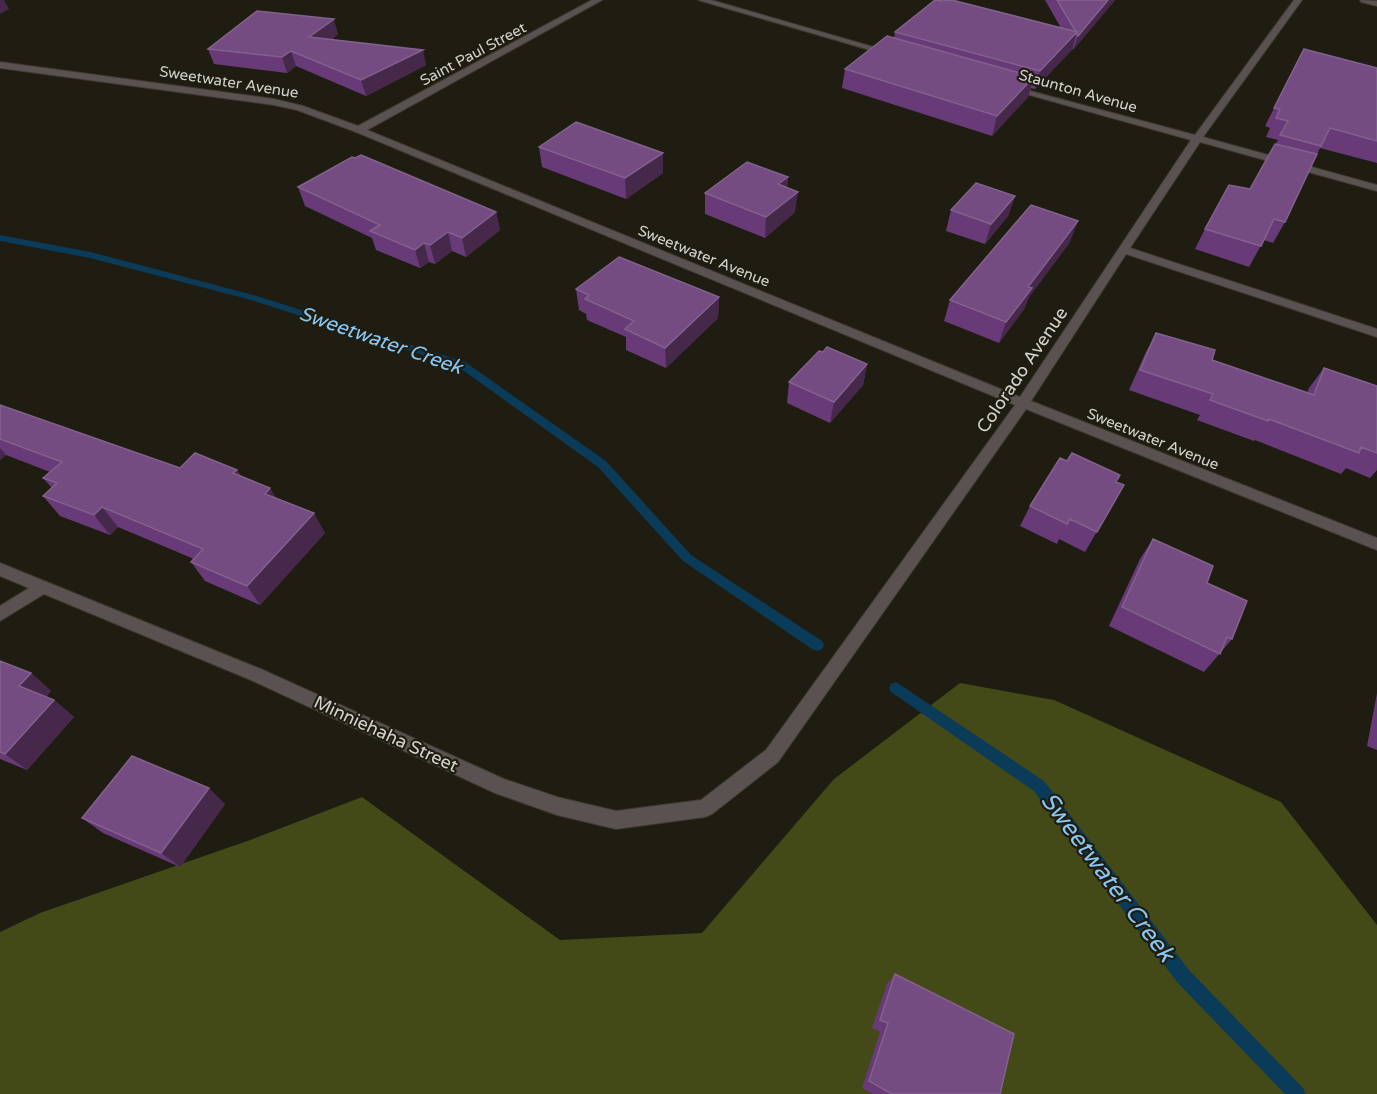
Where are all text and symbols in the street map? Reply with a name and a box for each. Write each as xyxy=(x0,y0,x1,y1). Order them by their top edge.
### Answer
street label: Saint Paul Street xyxy=(417,18,529,90)
street label: Sweetwater Avenue xyxy=(158,62,300,102)
street label: Staunton Avenue xyxy=(1017,65,1139,117)
street label: Sweetwater Avenue xyxy=(635,221,773,291)
water label: Sweetwater Creek xyxy=(296,302,467,381)
street label: Colorado Avenue xyxy=(972,303,1072,437)
street label: Sweetwater Avenue xyxy=(1084,404,1222,474)
street label: Minniehaha Street xyxy=(310,691,462,777)
water label: Sweetwater Creek xyxy=(1034,787,1182,969)

